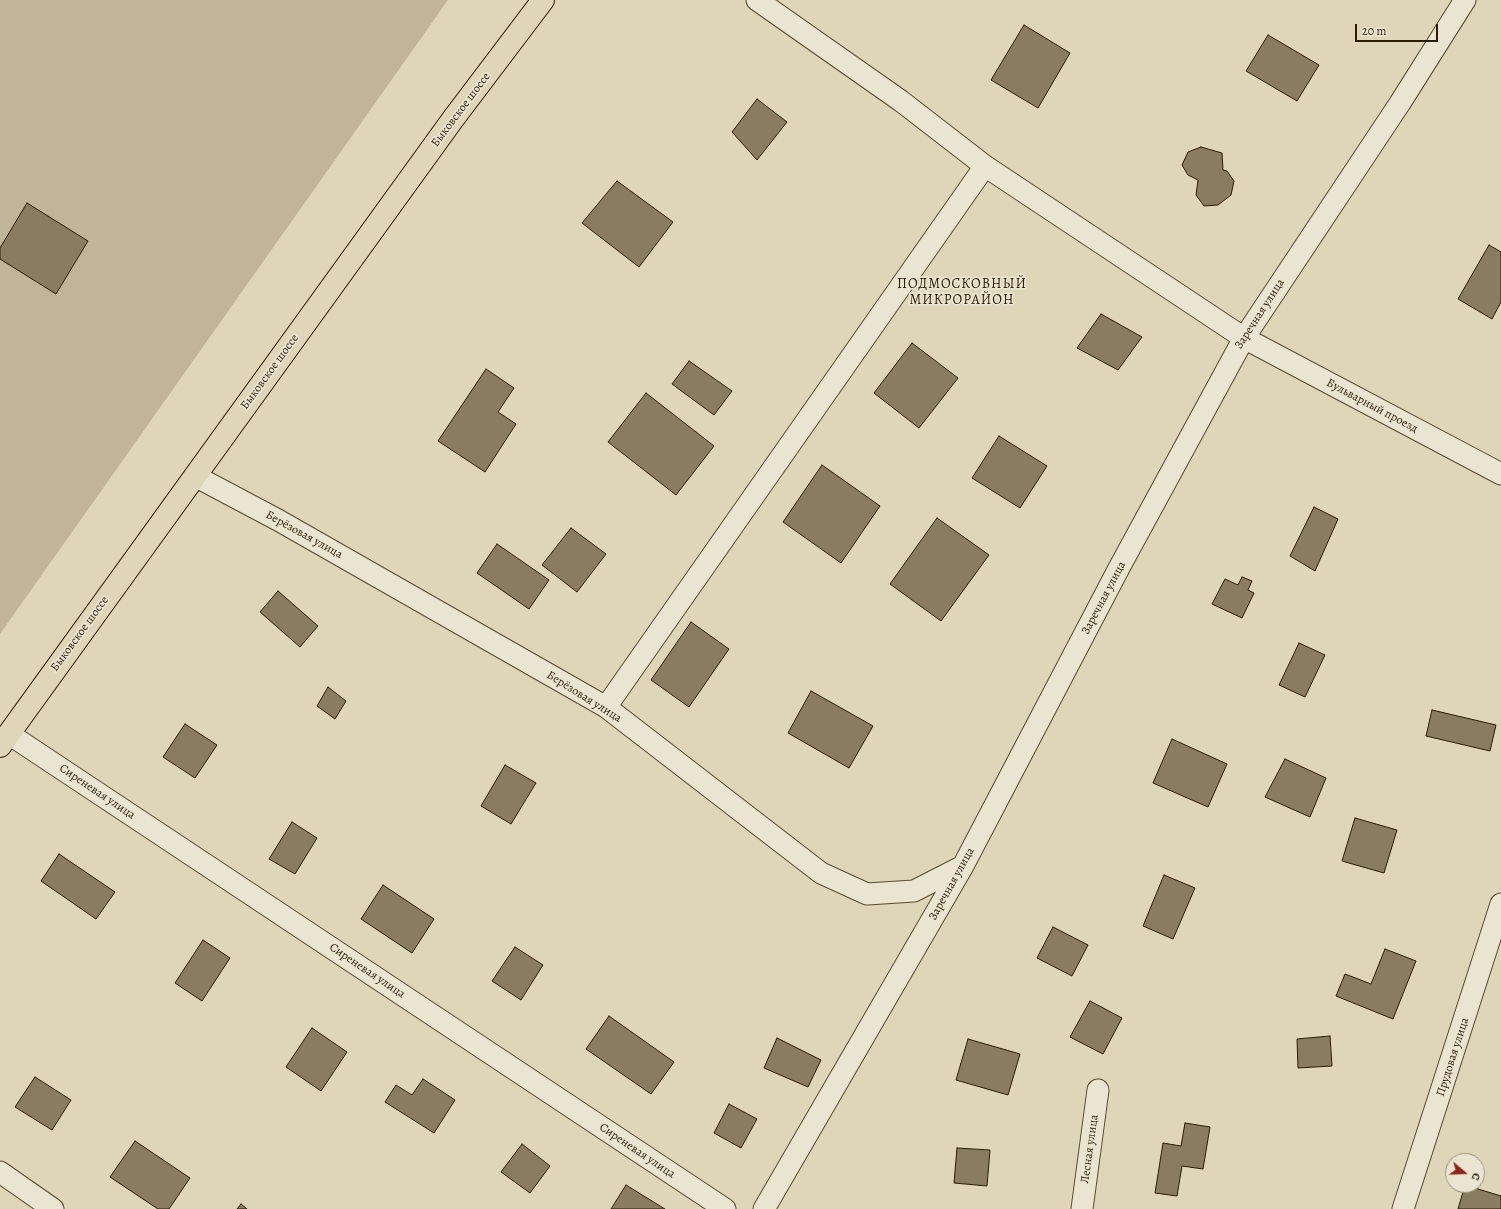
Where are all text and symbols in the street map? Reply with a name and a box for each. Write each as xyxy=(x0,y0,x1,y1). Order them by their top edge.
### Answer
scale bar xyxy=(1357,16,1440,42)
text: 20 m xyxy=(1362,23,1386,39)
street label: Быковское шоссе xyxy=(428,70,494,150)
street label: Заречная улица xyxy=(1232,276,1288,352)
district label: ПОДМОСКОВНЫЙ МИКРОРАЙОН xyxy=(897,277,1027,310)
street label: Быковское шоссе xyxy=(238,332,302,412)
street label: Бульварный проезд xyxy=(1324,376,1420,436)
street label: Берёзовая улица xyxy=(263,508,345,562)
street label: Заречная улица xyxy=(1079,559,1129,637)
street label: Быковское шоссе xyxy=(48,594,112,674)
street label: Берёзовая улица xyxy=(544,668,624,726)
street label: Сиреневая улица xyxy=(56,761,138,823)
street label: Заречная улица xyxy=(926,845,978,923)
street label: Сиреневая улица xyxy=(326,940,408,1002)
street label: Прудовая улица xyxy=(1433,1016,1473,1098)
street label: Лесная улица xyxy=(1078,1114,1102,1184)
street label: Сиреневая улица xyxy=(596,1120,678,1182)
north arrow xyxy=(1445,1153,1485,1193)
text: С xyxy=(1468,1171,1484,1182)

